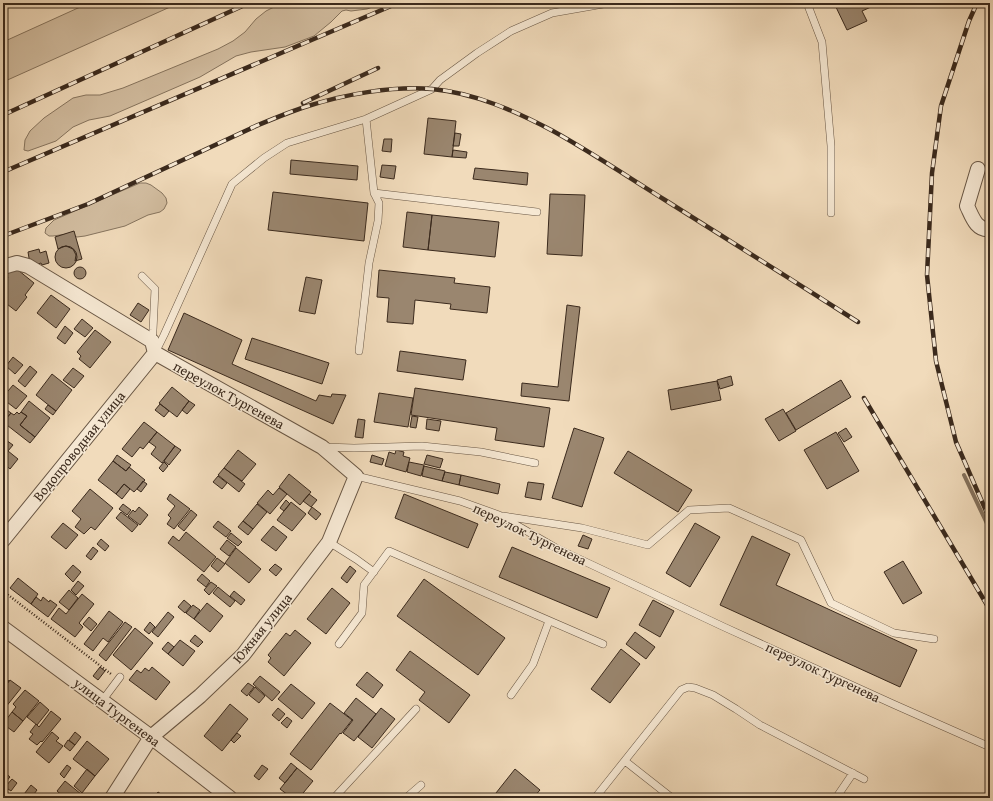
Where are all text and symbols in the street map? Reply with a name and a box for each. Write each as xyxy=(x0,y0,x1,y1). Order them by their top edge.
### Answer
street label: переулок Тургенева xyxy=(170,356,288,434)
street label: Водопроводная улица xyxy=(28,386,130,505)
street label: переулок Тургенева xyxy=(470,498,590,570)
street label: Южная улица xyxy=(227,588,297,667)
street label: переулок Тургенева xyxy=(762,637,884,707)
street label: улица Тургенева xyxy=(69,672,165,752)

